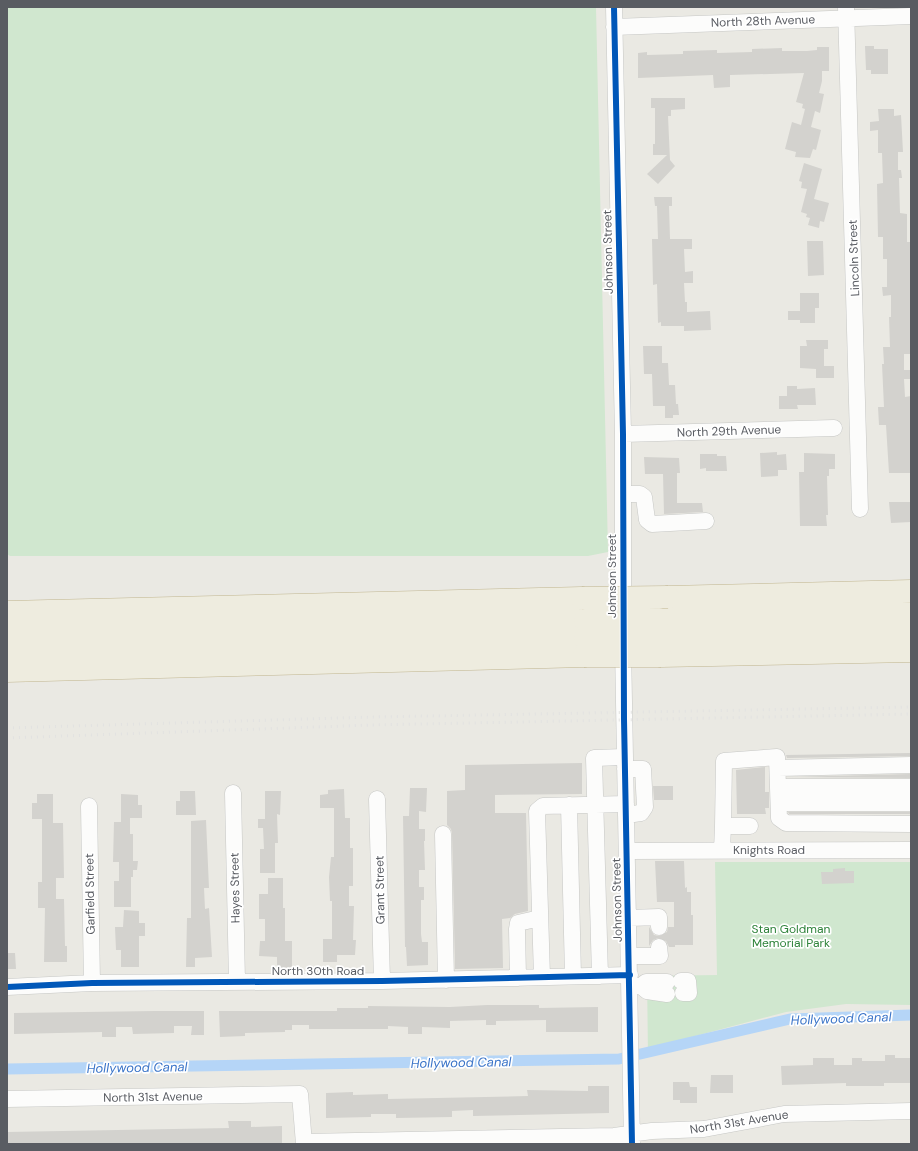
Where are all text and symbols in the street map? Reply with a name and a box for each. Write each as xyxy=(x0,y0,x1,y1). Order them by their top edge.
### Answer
street label: North 28th Avenue xyxy=(711,11,816,31)
street label: Johnson Street xyxy=(599,210,617,294)
street label: Lincoln Street xyxy=(845,219,863,297)
street label: North 29th Avenue xyxy=(676,421,782,441)
street label: Johnson Street xyxy=(604,534,620,618)
street label: Knights Road xyxy=(733,842,805,858)
street label: Hayes Street xyxy=(226,852,244,923)
street label: Garfield Street xyxy=(81,853,99,935)
street label: Grant Street xyxy=(371,855,389,925)
street label: Johnson Street xyxy=(608,858,626,942)
park label: Stan Goldman Memorial Park xyxy=(752,921,831,951)
street label: North 30th Road xyxy=(272,963,364,979)
water label: Hollywood Canal xyxy=(790,1008,893,1029)
water label: Hollywood Canal xyxy=(410,1053,513,1072)
water label: Hollywood Canal xyxy=(86,1058,189,1077)
street label: North 31st Avenue xyxy=(103,1088,203,1106)
street label: North 31st Avenue xyxy=(689,1106,790,1138)

